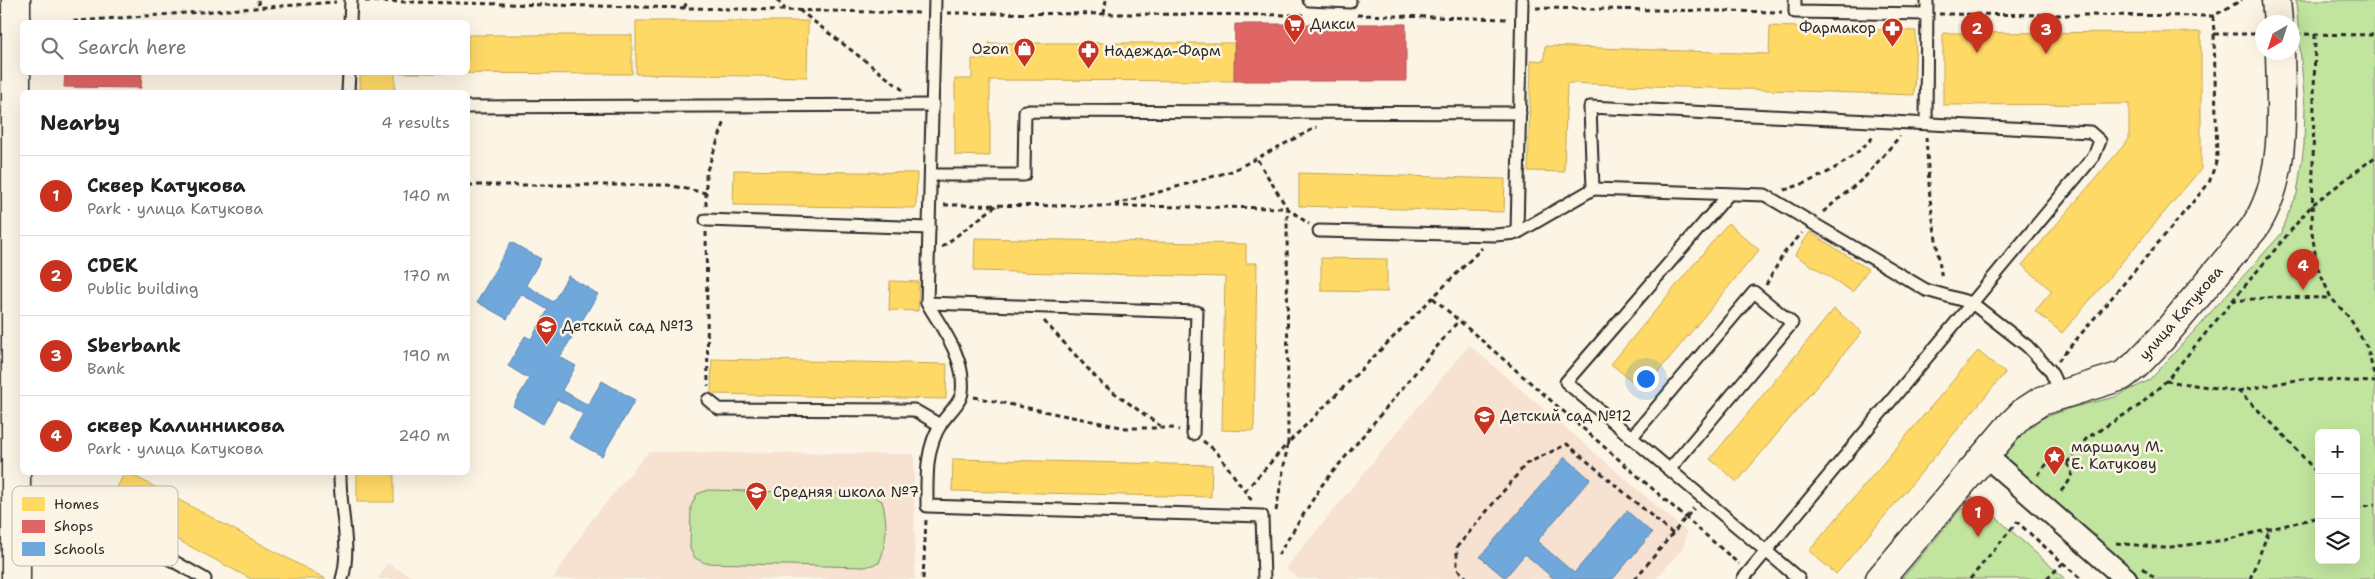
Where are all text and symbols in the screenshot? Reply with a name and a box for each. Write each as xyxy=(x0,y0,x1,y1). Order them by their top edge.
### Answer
supermarket icon: Дикси xyxy=(1282,12,1306,43)
pin: 2 xyxy=(1961,12,1993,53)
pin: 3 xyxy=(2030,13,2062,54)
place label: Дикси xyxy=(1310,14,1356,34)
north arrow xyxy=(2255,15,2300,60)
pharmacy icon: Фармакор xyxy=(1880,16,1904,47)
place label: Фармакор xyxy=(1799,18,1876,38)
search box xyxy=(20,20,470,75)
icon: search xyxy=(38,34,66,62)
text: Search here xyxy=(78,35,187,60)
shop icon: Ozon xyxy=(1013,37,1037,68)
place label: Ozon xyxy=(972,39,1009,59)
pharmacy icon: Надежда-Фарм xyxy=(1076,39,1100,70)
place label: Надежда-Фарм xyxy=(1104,41,1221,61)
text: Nearby xyxy=(40,109,120,137)
text: 4 results xyxy=(381,112,450,133)
text: Сквер Катукова xyxy=(87,173,246,198)
text: 1 xyxy=(52,185,60,206)
text: 140 m xyxy=(403,185,450,206)
text: Park · улица Катукова xyxy=(87,198,263,219)
pin: 4 xyxy=(2287,249,2319,290)
text: CDEK xyxy=(87,253,138,278)
street label: улица Катукова xyxy=(2135,261,2228,364)
text: 2 xyxy=(50,265,62,286)
text: 170 m xyxy=(403,265,450,286)
text: Public building xyxy=(87,278,199,299)
school or university icon: Детский сад №13 xyxy=(534,314,558,345)
place label: Детский сад №13 xyxy=(562,316,694,336)
text: Sberbank xyxy=(87,333,181,358)
text: 3 xyxy=(50,345,62,366)
text: 190 m xyxy=(403,345,450,366)
text: Bank xyxy=(87,358,125,379)
your location xyxy=(1633,366,1659,392)
school or university icon: Детский сад №12 xyxy=(1472,404,1496,435)
place label: Детский сад №12 xyxy=(1500,406,1632,426)
text: сквер Калинникова xyxy=(87,413,284,438)
text: 4 xyxy=(50,425,62,446)
text: 240 m xyxy=(398,425,450,446)
map controls xyxy=(2315,429,2360,564)
button: + xyxy=(2315,429,2360,474)
place label: маршалу М. Е. Катукову xyxy=(2071,437,2163,474)
text: Park · улица Катукова xyxy=(87,438,263,459)
place icon: маршалу М. Е. Катукову xyxy=(2043,444,2067,475)
button: − xyxy=(2315,474,2360,519)
school or university icon: Средняя школа №7 xyxy=(745,480,769,511)
place label: Средняя школа №7 xyxy=(773,482,919,502)
legend xyxy=(12,486,178,566)
text: Homes xyxy=(54,495,99,513)
pin: 1 xyxy=(1962,496,1994,537)
text: Shops xyxy=(54,517,93,535)
button: layers xyxy=(2315,519,2360,564)
text: Schools xyxy=(54,540,105,558)

